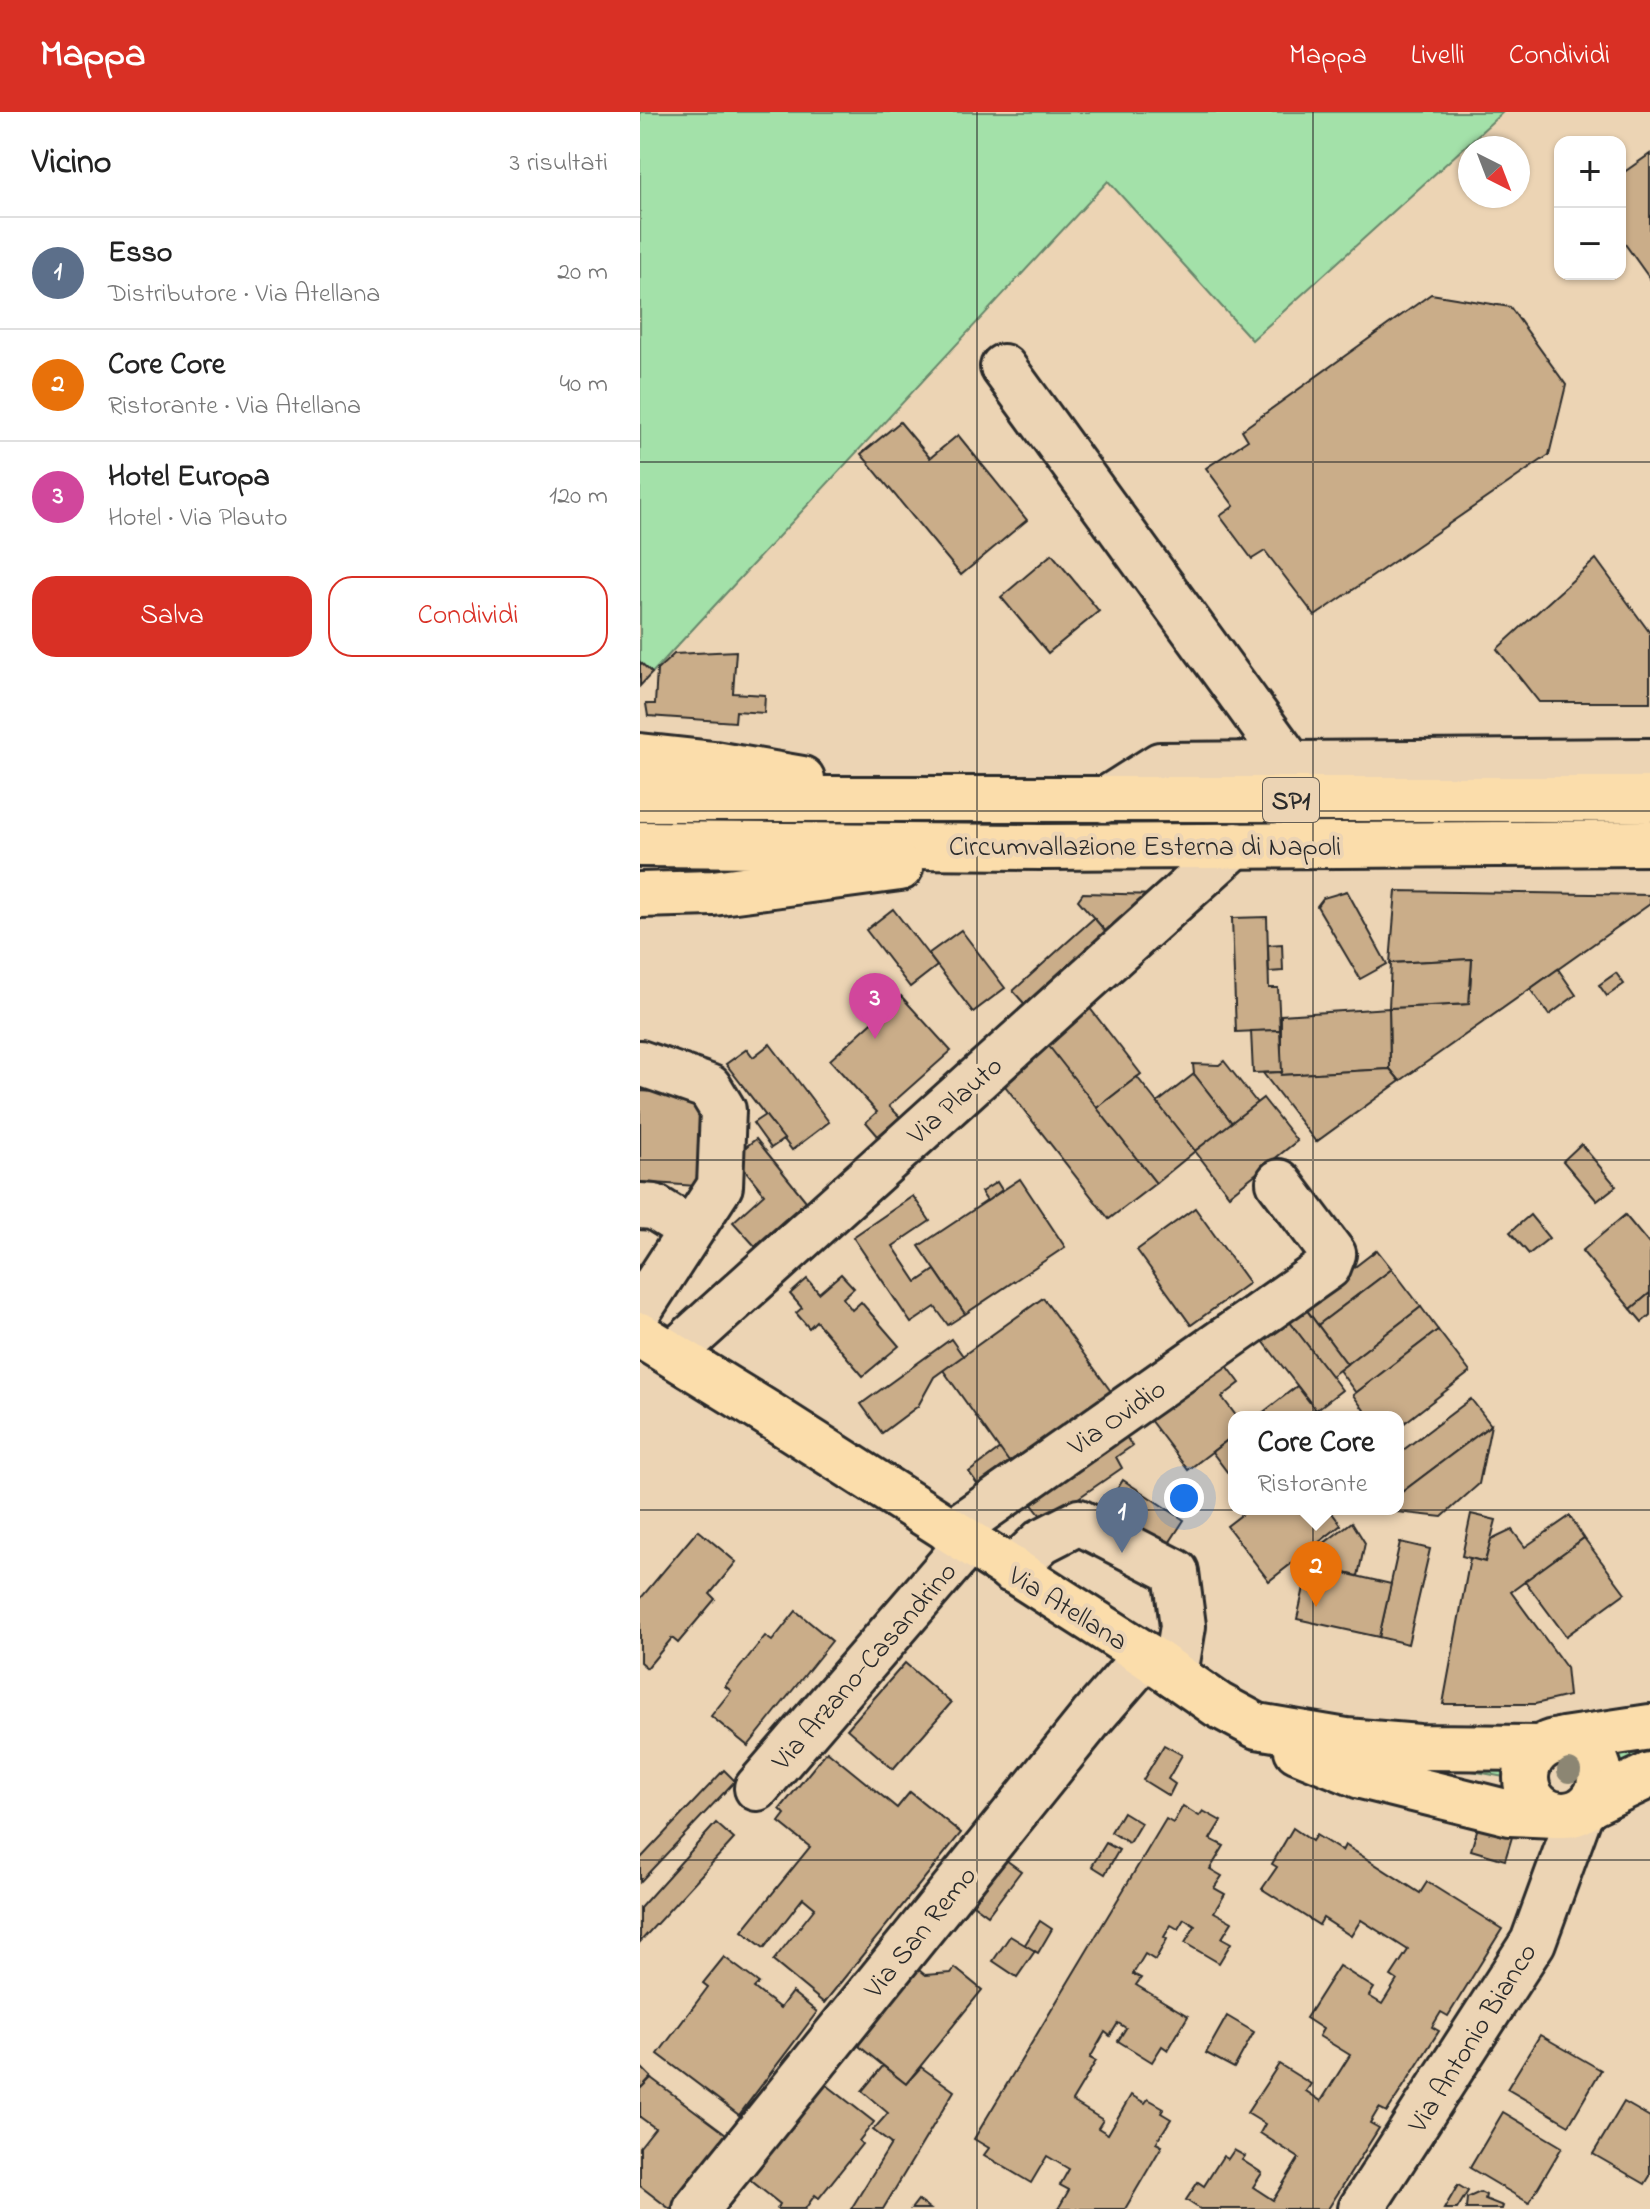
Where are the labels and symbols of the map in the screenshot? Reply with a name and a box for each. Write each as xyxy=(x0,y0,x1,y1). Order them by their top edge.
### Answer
north arrow xyxy=(1458,136,1530,208)
road number: SP1 xyxy=(1263,778,1319,822)
street label: Circumvallazione Esterna di Napoli xyxy=(949,828,1341,869)
pin: 3 xyxy=(849,973,901,1039)
street label: Via Plauto xyxy=(899,1048,1013,1156)
street label: Via Ovidio xyxy=(1060,1370,1175,1468)
your location xyxy=(1164,1478,1204,1518)
pin: 1 xyxy=(1096,1487,1148,1553)
pin: 2 xyxy=(1290,1541,1342,1607)
street label: Via Arzano-Casandrino xyxy=(763,1554,968,1781)
street label: Via Atellana xyxy=(998,1556,1135,1663)
street label: Via San Remo xyxy=(855,1858,988,2009)
street label: Via Antonio Bianco xyxy=(1399,1936,1549,2143)

